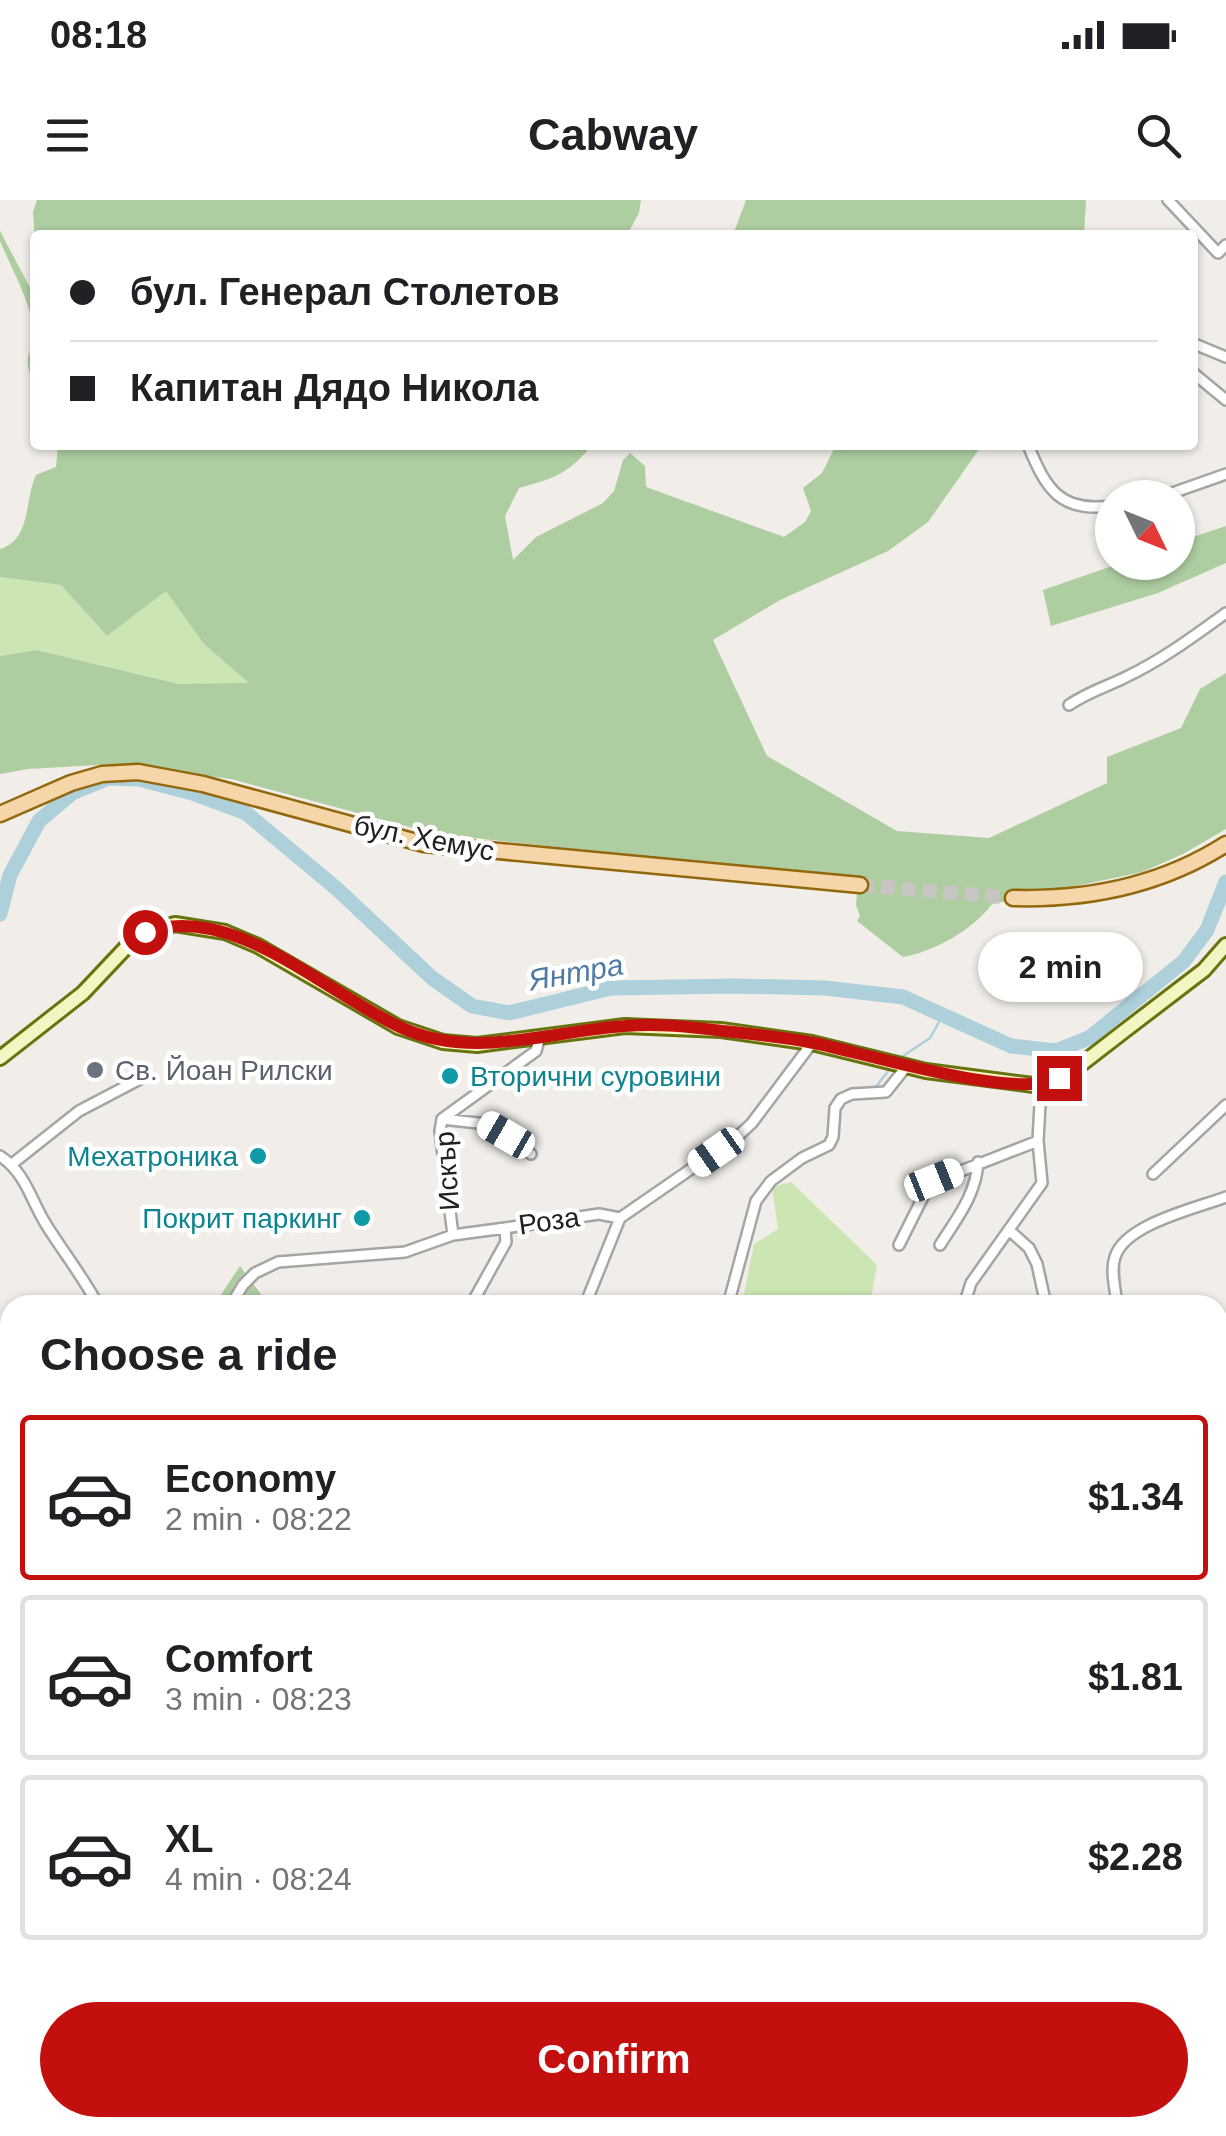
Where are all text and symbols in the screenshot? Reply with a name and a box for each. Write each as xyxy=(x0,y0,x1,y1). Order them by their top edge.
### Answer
text: 08:18 xyxy=(50,14,147,56)
icon: menu xyxy=(40,108,95,163)
icon: search xyxy=(1131,108,1186,163)
text: Cabway xyxy=(528,109,698,160)
text: бул. Генерал Столетов xyxy=(130,271,560,313)
text: Капитан Дядо Никола xyxy=(130,367,538,409)
north arrow xyxy=(1095,480,1195,580)
map controls xyxy=(1095,480,1195,580)
street label: бул. Хемус xyxy=(351,809,497,867)
route start xyxy=(123,910,168,955)
callout: 2 min xyxy=(976,933,1142,1003)
water label: Янтра xyxy=(524,948,626,997)
text: 2 min xyxy=(1019,949,1102,985)
place label: Св. Йоан Рилски xyxy=(115,1055,333,1086)
route end xyxy=(1037,1056,1082,1101)
marker: Св. Йоан Рилски xyxy=(84,1059,106,1081)
place label: Вторични суровини xyxy=(470,1061,721,1092)
marker: Вторични суровини xyxy=(439,1065,461,1087)
car xyxy=(473,1107,539,1163)
car xyxy=(683,1123,749,1181)
street label: Искър xyxy=(429,1130,465,1212)
place label: Мехатроника xyxy=(67,1141,238,1172)
marker: Мехатроника xyxy=(247,1145,269,1167)
car xyxy=(901,1155,967,1205)
street label: Роза xyxy=(517,1201,582,1241)
place label: Покрит паркинг xyxy=(142,1203,342,1234)
marker: Покрит паркинг xyxy=(351,1207,373,1229)
text: Choose a ride xyxy=(40,1329,338,1380)
icon: car xyxy=(45,1453,135,1543)
text: Economy xyxy=(165,1458,336,1500)
text: $1.34 xyxy=(1088,1476,1183,1518)
text: 2 min · 08:22 xyxy=(165,1501,352,1537)
icon: car xyxy=(45,1633,135,1723)
text: Comfort xyxy=(165,1638,313,1680)
text: $1.81 xyxy=(1088,1656,1183,1698)
text: 3 min · 08:23 xyxy=(165,1681,352,1717)
icon: car xyxy=(45,1813,135,1903)
text: XL xyxy=(165,1818,214,1860)
text: $2.28 xyxy=(1088,1836,1183,1878)
text: 4 min · 08:24 xyxy=(165,1861,352,1897)
button: Confirm xyxy=(40,2002,1188,2117)

